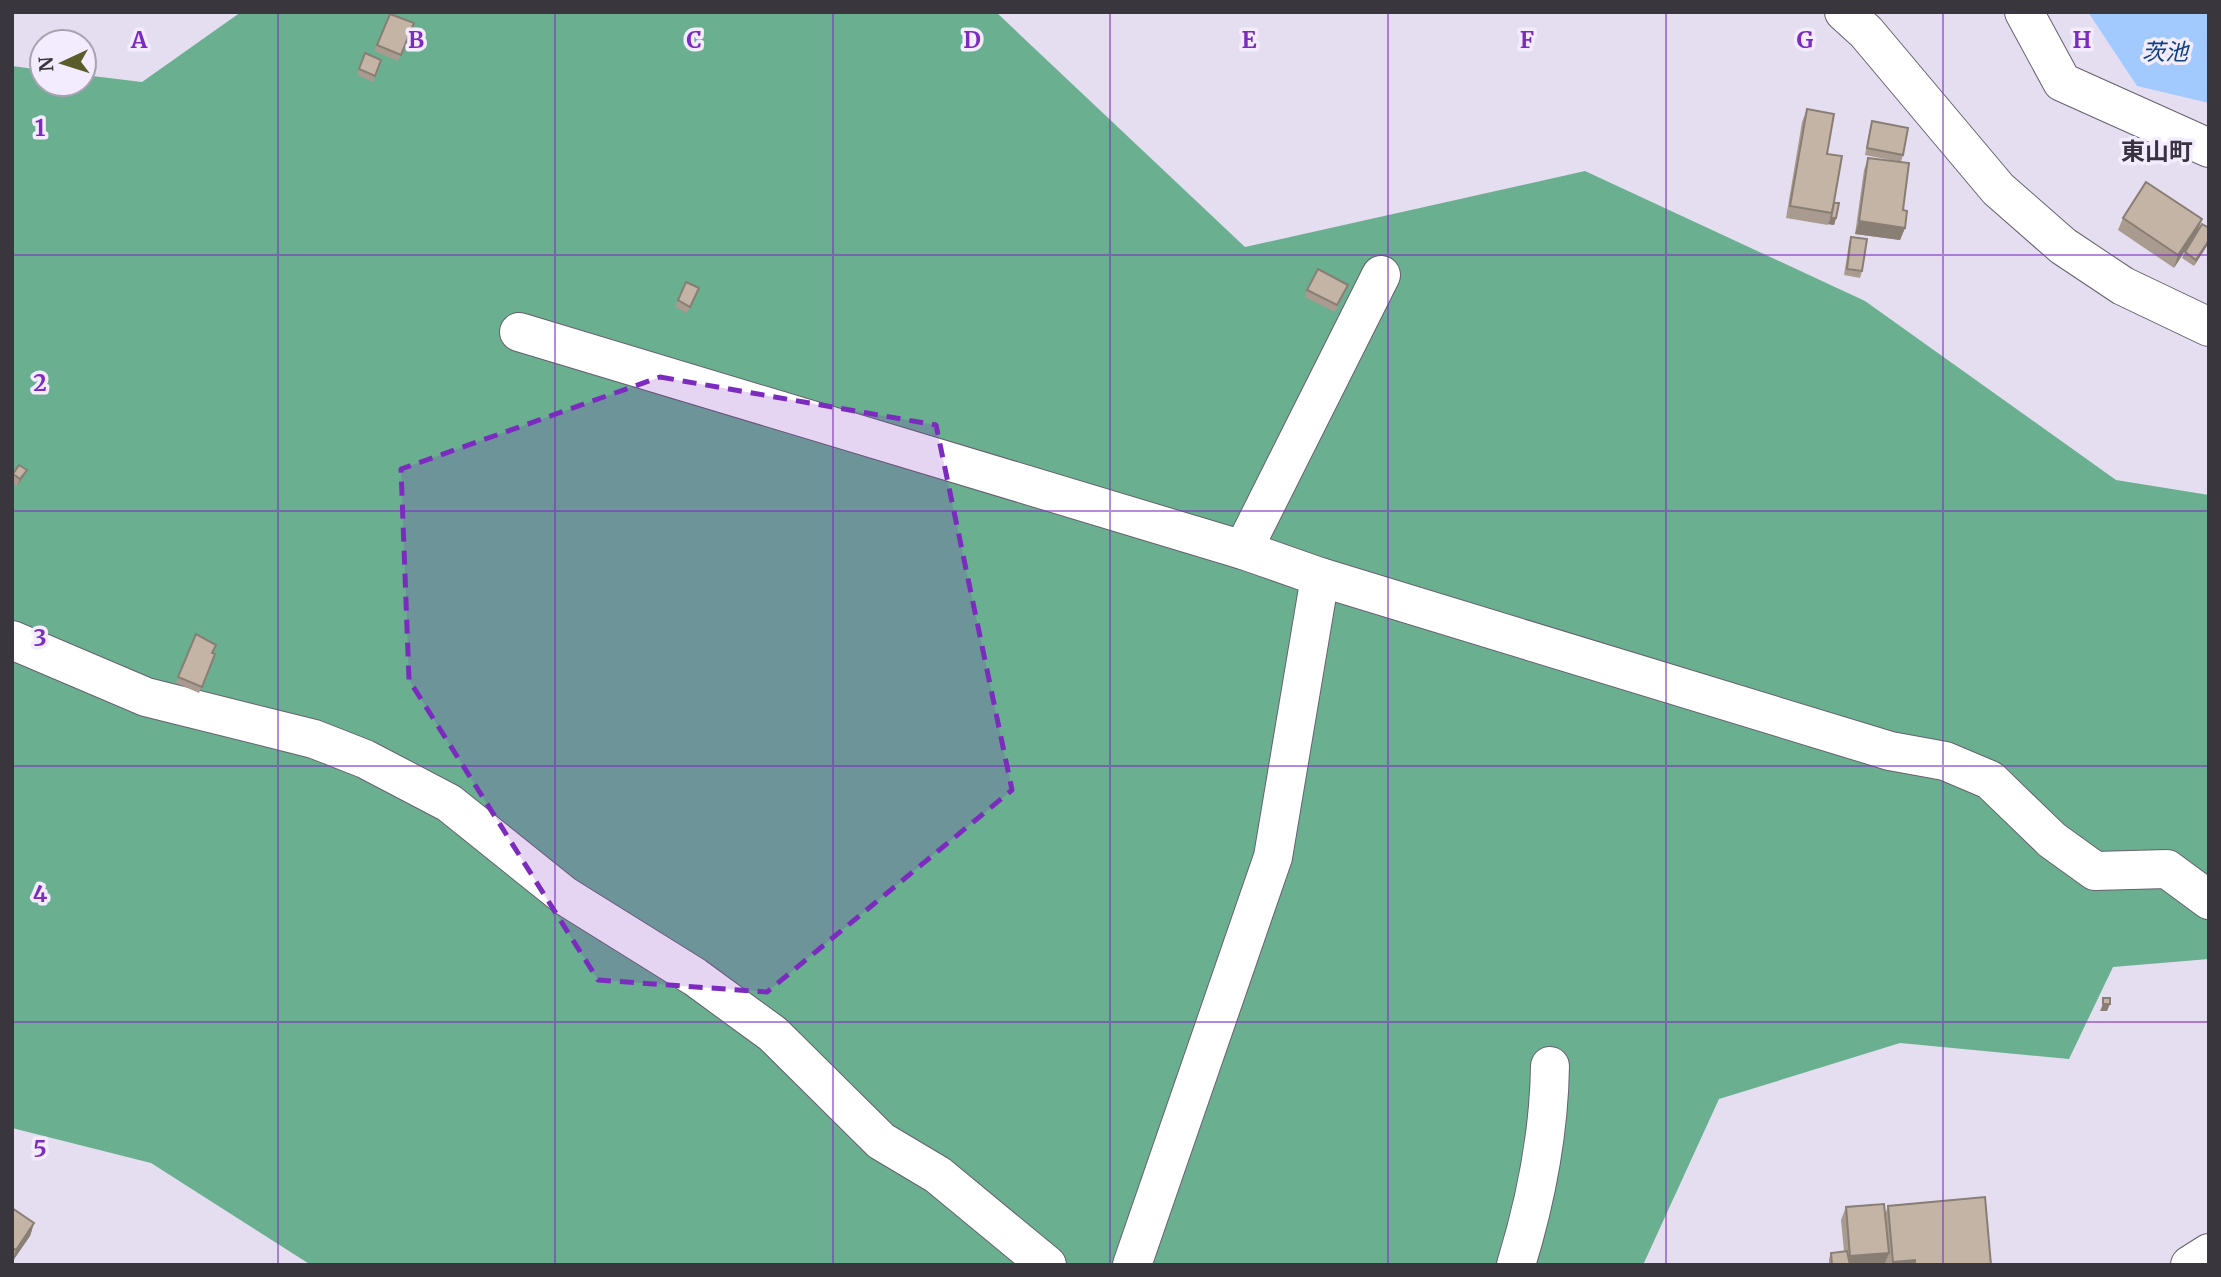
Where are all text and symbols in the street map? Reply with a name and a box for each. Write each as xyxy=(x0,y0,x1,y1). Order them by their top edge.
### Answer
text: A xyxy=(130,25,148,54)
text: B xyxy=(408,25,424,54)
text: C xyxy=(686,25,702,54)
text: D xyxy=(963,25,981,54)
text: E xyxy=(1241,25,1257,54)
text: F xyxy=(1520,25,1534,54)
text: G xyxy=(1797,25,1814,54)
text: H xyxy=(2073,25,2092,54)
north arrow xyxy=(28,28,98,98)
water label: 茨池 xyxy=(2142,37,2190,66)
text: N xyxy=(34,56,59,73)
text: 1 xyxy=(35,113,46,142)
district label: 東山町 xyxy=(2121,136,2193,167)
text: 2 xyxy=(33,368,47,397)
text: 3 xyxy=(33,623,47,652)
text: 4 xyxy=(33,879,48,908)
text: 5 xyxy=(33,1134,47,1163)

